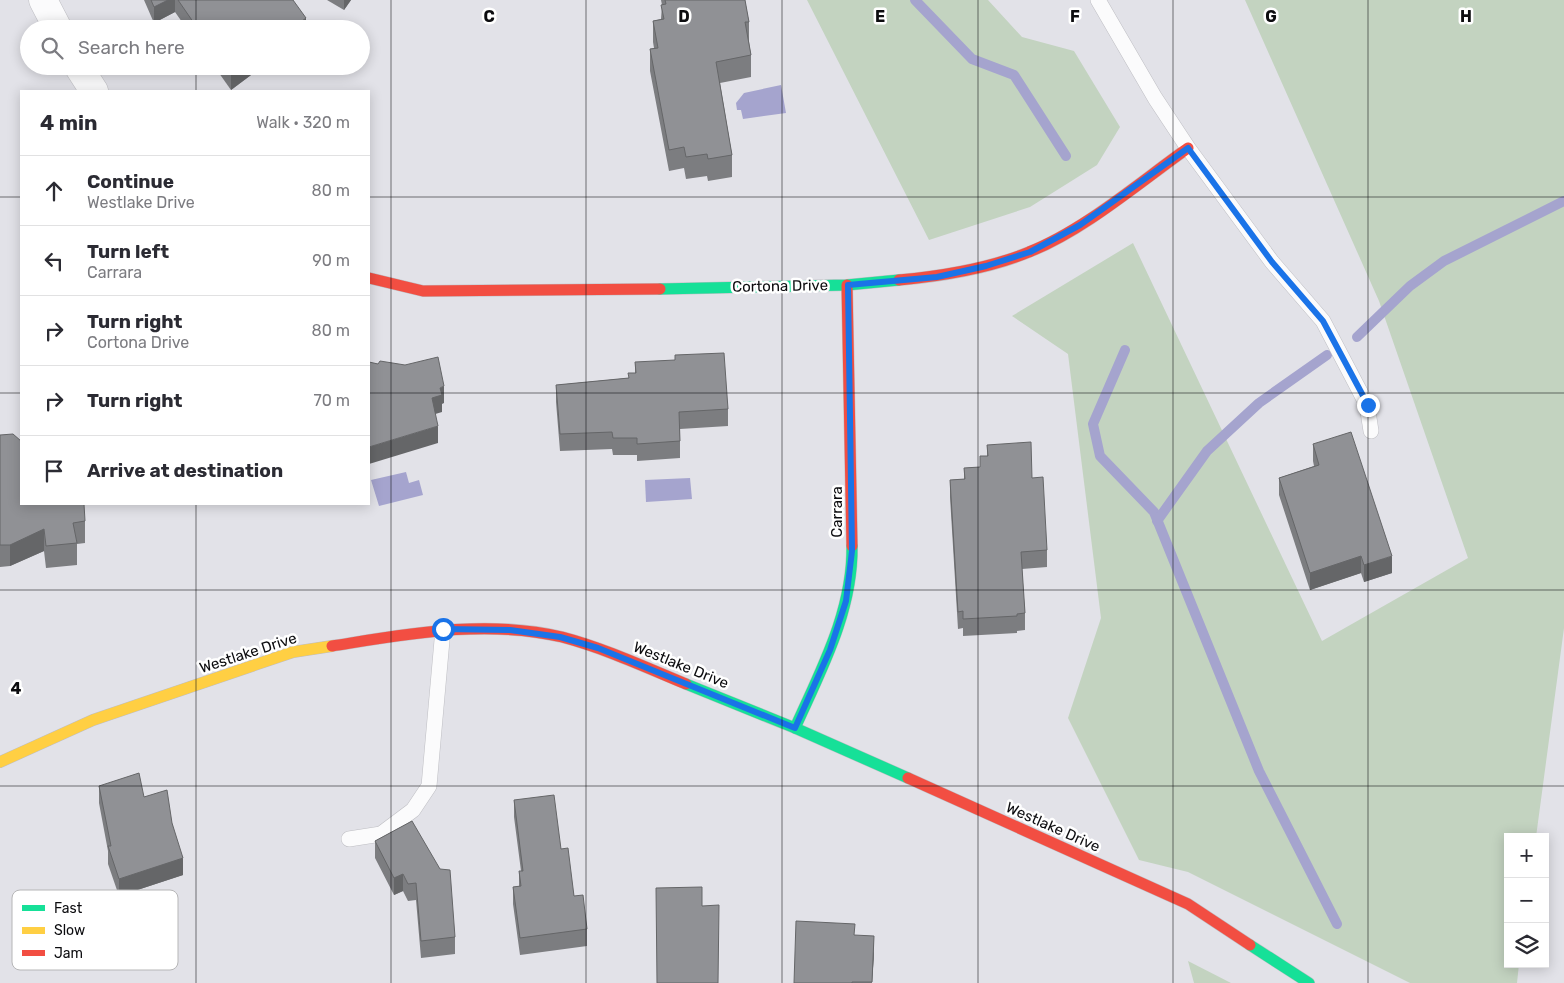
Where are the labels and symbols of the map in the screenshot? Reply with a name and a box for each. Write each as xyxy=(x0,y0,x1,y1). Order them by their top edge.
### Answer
text: C xyxy=(483,7,495,26)
text: D xyxy=(678,7,690,26)
text: E xyxy=(875,7,885,26)
text: F xyxy=(1070,7,1080,26)
text: G xyxy=(1265,7,1277,26)
text: H xyxy=(1460,7,1472,26)
street label: Cortona Drive xyxy=(732,276,828,296)
route end xyxy=(1357,394,1380,417)
street label: Carrara xyxy=(828,486,846,538)
route start xyxy=(432,618,455,641)
street label: Westlake Drive xyxy=(197,629,299,677)
street label: Westlake Drive xyxy=(631,638,731,692)
text: 4 xyxy=(11,679,22,698)
street label: Westlake Drive xyxy=(1003,798,1103,856)
legend xyxy=(12,890,178,970)
text: Fast xyxy=(54,900,83,917)
text: Slow xyxy=(54,922,85,939)
text: Jam xyxy=(54,945,83,962)

